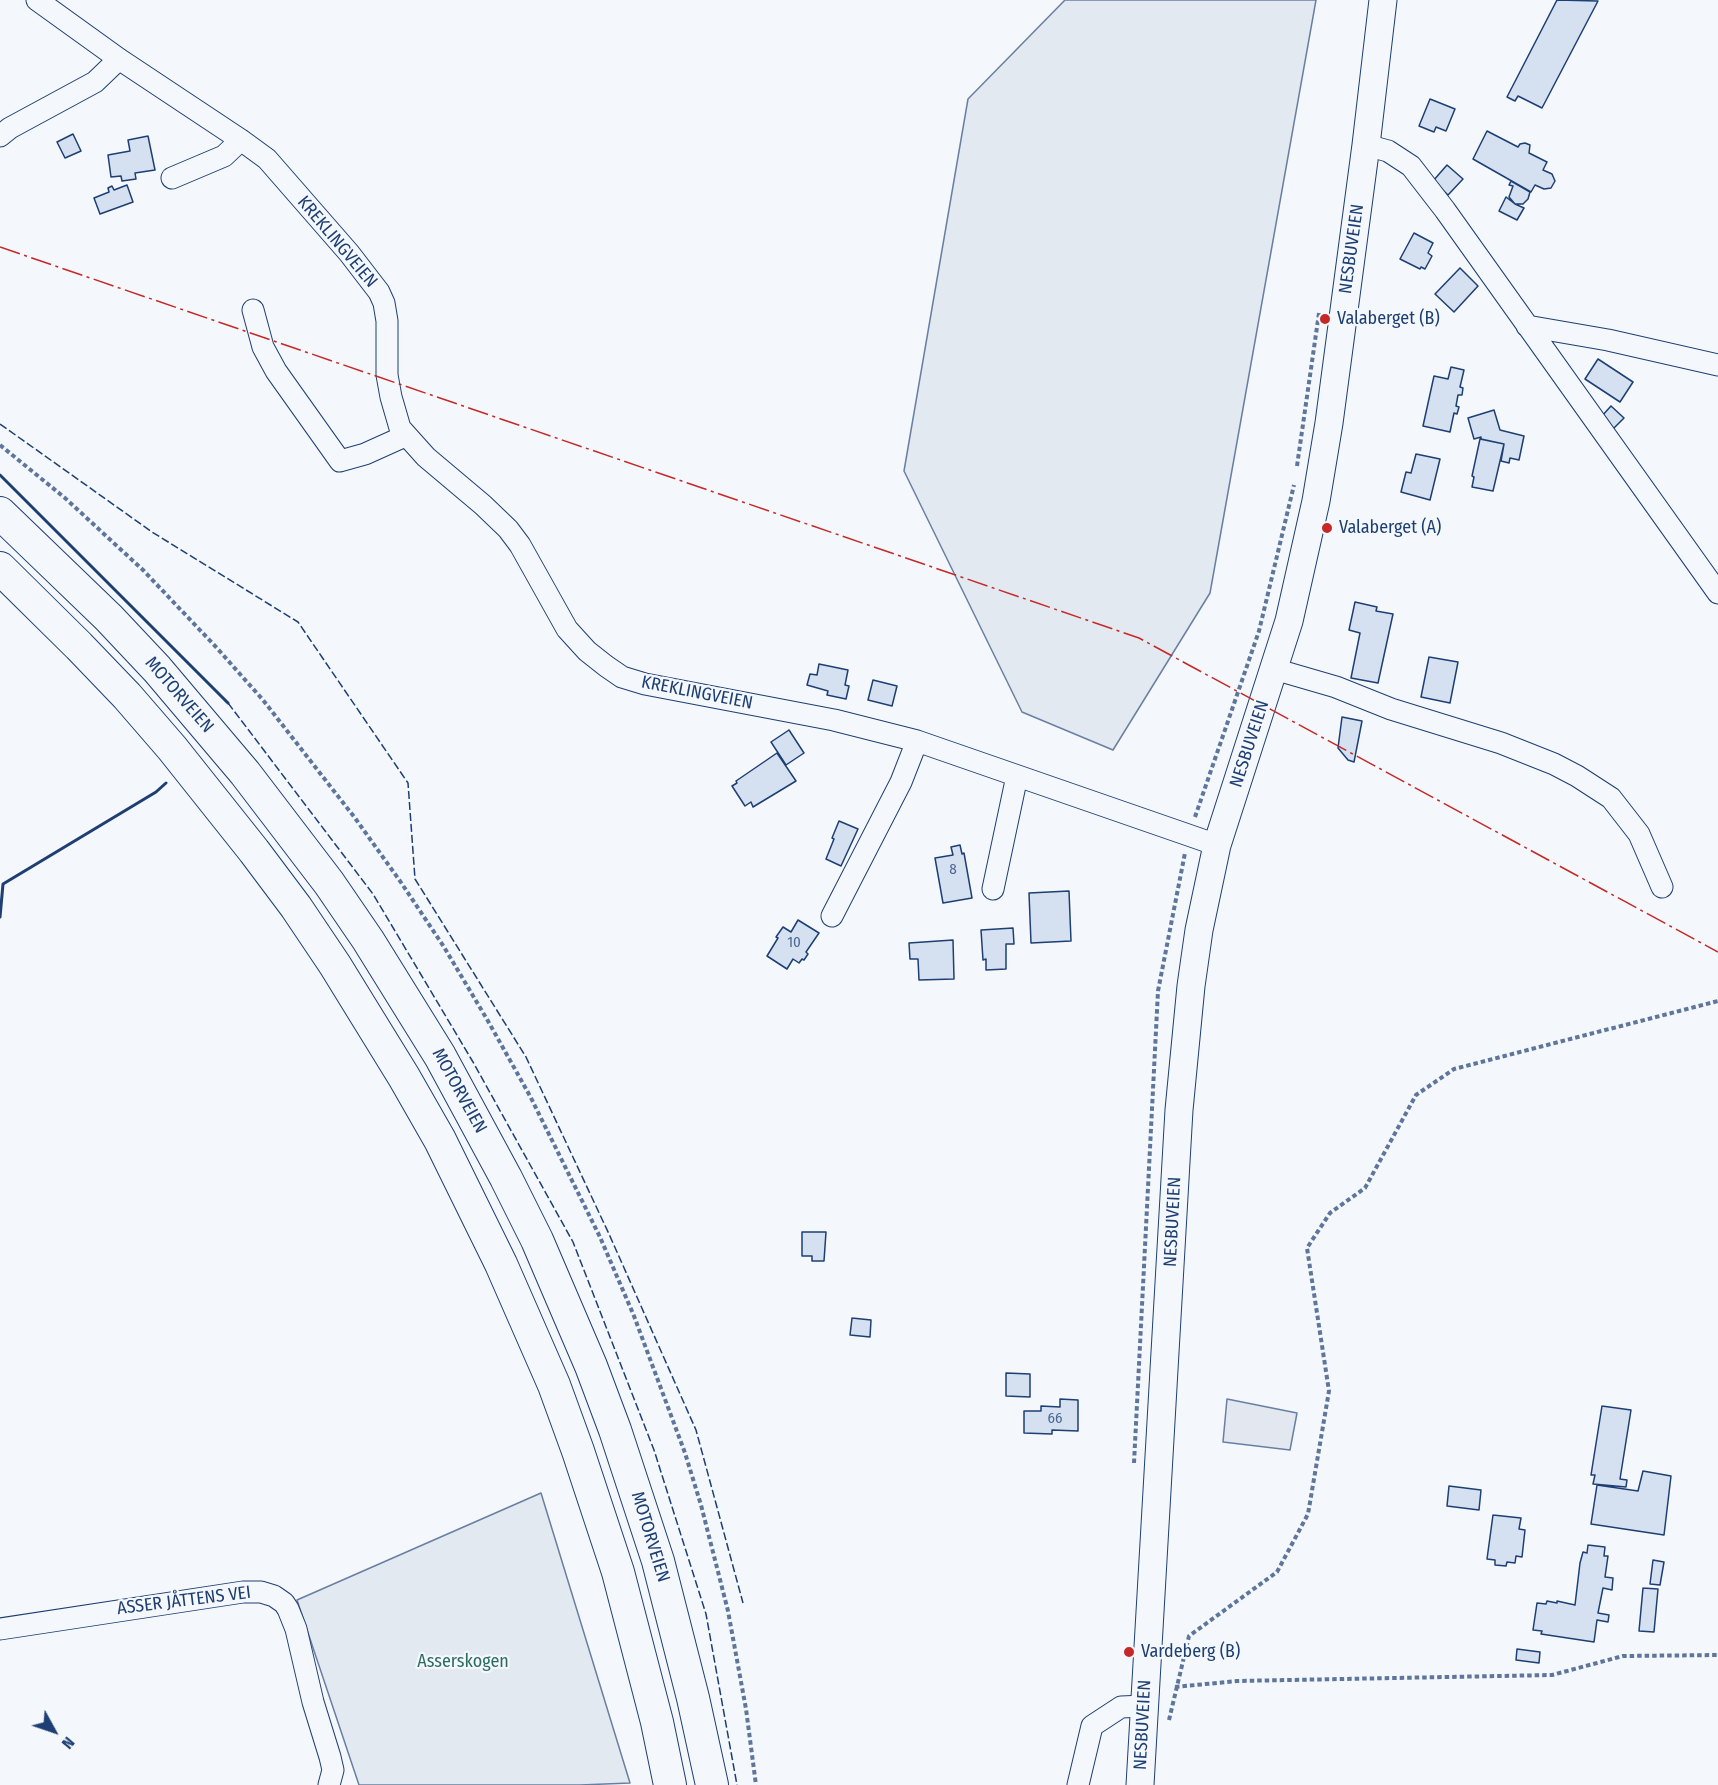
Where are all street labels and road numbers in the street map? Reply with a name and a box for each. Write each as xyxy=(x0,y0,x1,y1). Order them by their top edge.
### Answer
street label: KREKLINGVEIEN xyxy=(292,192,382,292)
street label: NESBUVEIEN xyxy=(1335,203,1369,295)
street label: MOTORVEIEN xyxy=(140,653,218,737)
street label: KREKLINGVEIEN xyxy=(640,672,754,714)
street label: NESBUVEIEN xyxy=(1226,698,1274,790)
street label: MOTORVEIEN xyxy=(427,1045,491,1137)
street label: NESBUVEIEN xyxy=(1160,1176,1186,1268)
street label: MOTORVEIEN xyxy=(626,1489,674,1585)
street label: ASSER JÅTTENS VEI xyxy=(116,1582,252,1620)
street label: NESBUVEIEN xyxy=(1130,1679,1156,1771)

